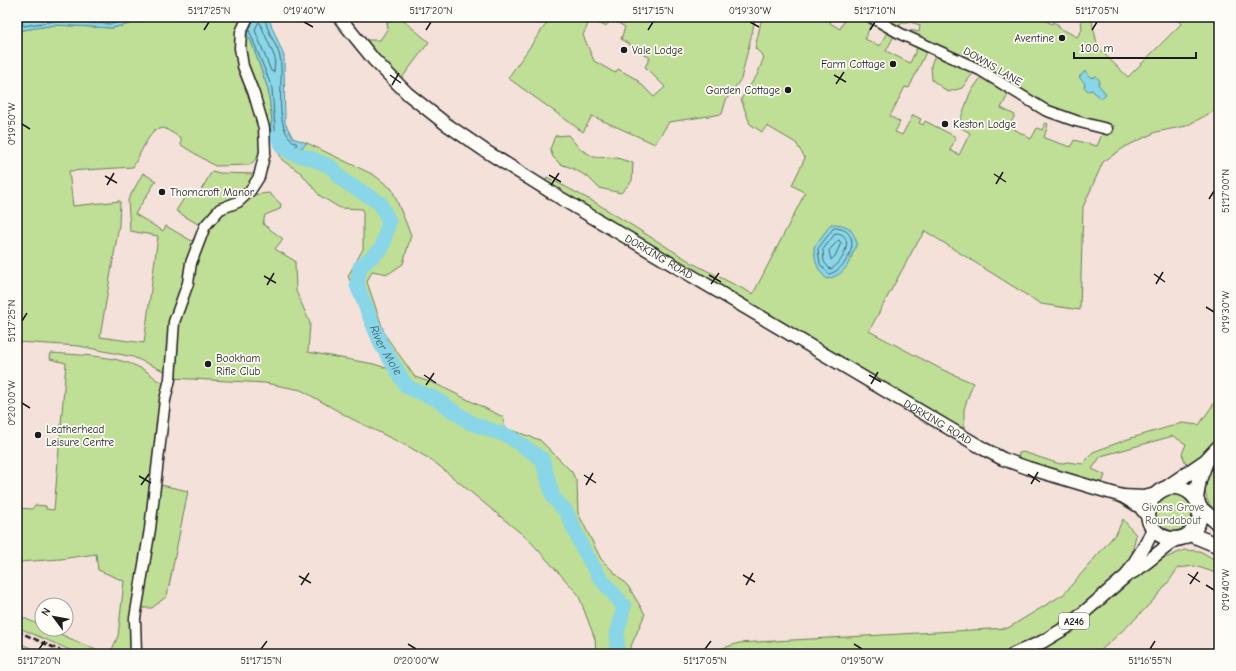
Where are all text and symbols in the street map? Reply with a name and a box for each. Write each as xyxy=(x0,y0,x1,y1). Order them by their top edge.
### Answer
text: 51°17'25"N xyxy=(188,5,230,17)
text: 0°19'40"W xyxy=(283,5,325,17)
text: 51°17'20"N xyxy=(409,5,453,17)
text: 51°17'15"N xyxy=(632,5,674,17)
text: 0°19'30"W xyxy=(729,5,772,17)
text: 51°17'10"N xyxy=(854,5,896,17)
text: 51°17'05"N xyxy=(1075,5,1119,17)
place label: Aventine xyxy=(1014,32,1054,45)
marker: Aventine xyxy=(1057,33,1067,43)
scale bar xyxy=(1074,34,1196,60)
text: 100 m xyxy=(1080,41,1113,55)
place label: Vale Lodge xyxy=(632,44,683,57)
street label: DOWNS LANE xyxy=(961,44,1025,89)
marker: Vale Lodge xyxy=(619,45,629,55)
place label: Farm Cottage xyxy=(821,58,885,71)
marker: Farm Cottage xyxy=(888,59,898,69)
place label: Garden Cottage xyxy=(706,84,780,97)
marker: Garden Cottage xyxy=(783,85,793,95)
text: 0°19'50"W xyxy=(6,102,18,145)
place label: Keston Lodge xyxy=(953,118,1016,131)
marker: Keston Lodge xyxy=(940,119,950,129)
text: 51°17'00"N xyxy=(1220,169,1232,213)
place label: Thorncroft Manor xyxy=(170,186,255,199)
marker: Thorncroft Manor xyxy=(157,187,167,197)
street label: DORKING ROAD xyxy=(623,232,695,282)
text: 0°19'30"W xyxy=(1220,290,1232,333)
text: 51°17'25"N xyxy=(6,300,18,342)
water label: River Mole xyxy=(367,323,405,378)
place label: Bookham Rifle Club xyxy=(216,352,260,378)
marker: Bookham Rifle Club xyxy=(203,359,213,369)
text: 0°20'00"W xyxy=(6,380,18,426)
street label: DORKING ROAD xyxy=(901,397,974,447)
place label: Leatherhead Leisure Centre xyxy=(46,423,115,449)
marker: Leatherhead Leisure Centre xyxy=(33,430,43,440)
park label: Givons Grove Roundabout xyxy=(1142,501,1205,527)
text: 0°19'40"W xyxy=(1220,569,1232,611)
north arrow xyxy=(34,597,74,637)
text: N xyxy=(39,605,53,618)
road number: A246 xyxy=(1059,613,1089,629)
text: 51°17'20"N xyxy=(17,655,61,667)
text: 51°17'15"N xyxy=(240,655,282,667)
text: 0°20'00"W xyxy=(393,655,439,667)
text: 51°17'05"N xyxy=(683,655,727,667)
text: 0°19'50"W xyxy=(841,655,884,667)
text: 51°16'55"N xyxy=(1128,655,1172,667)

